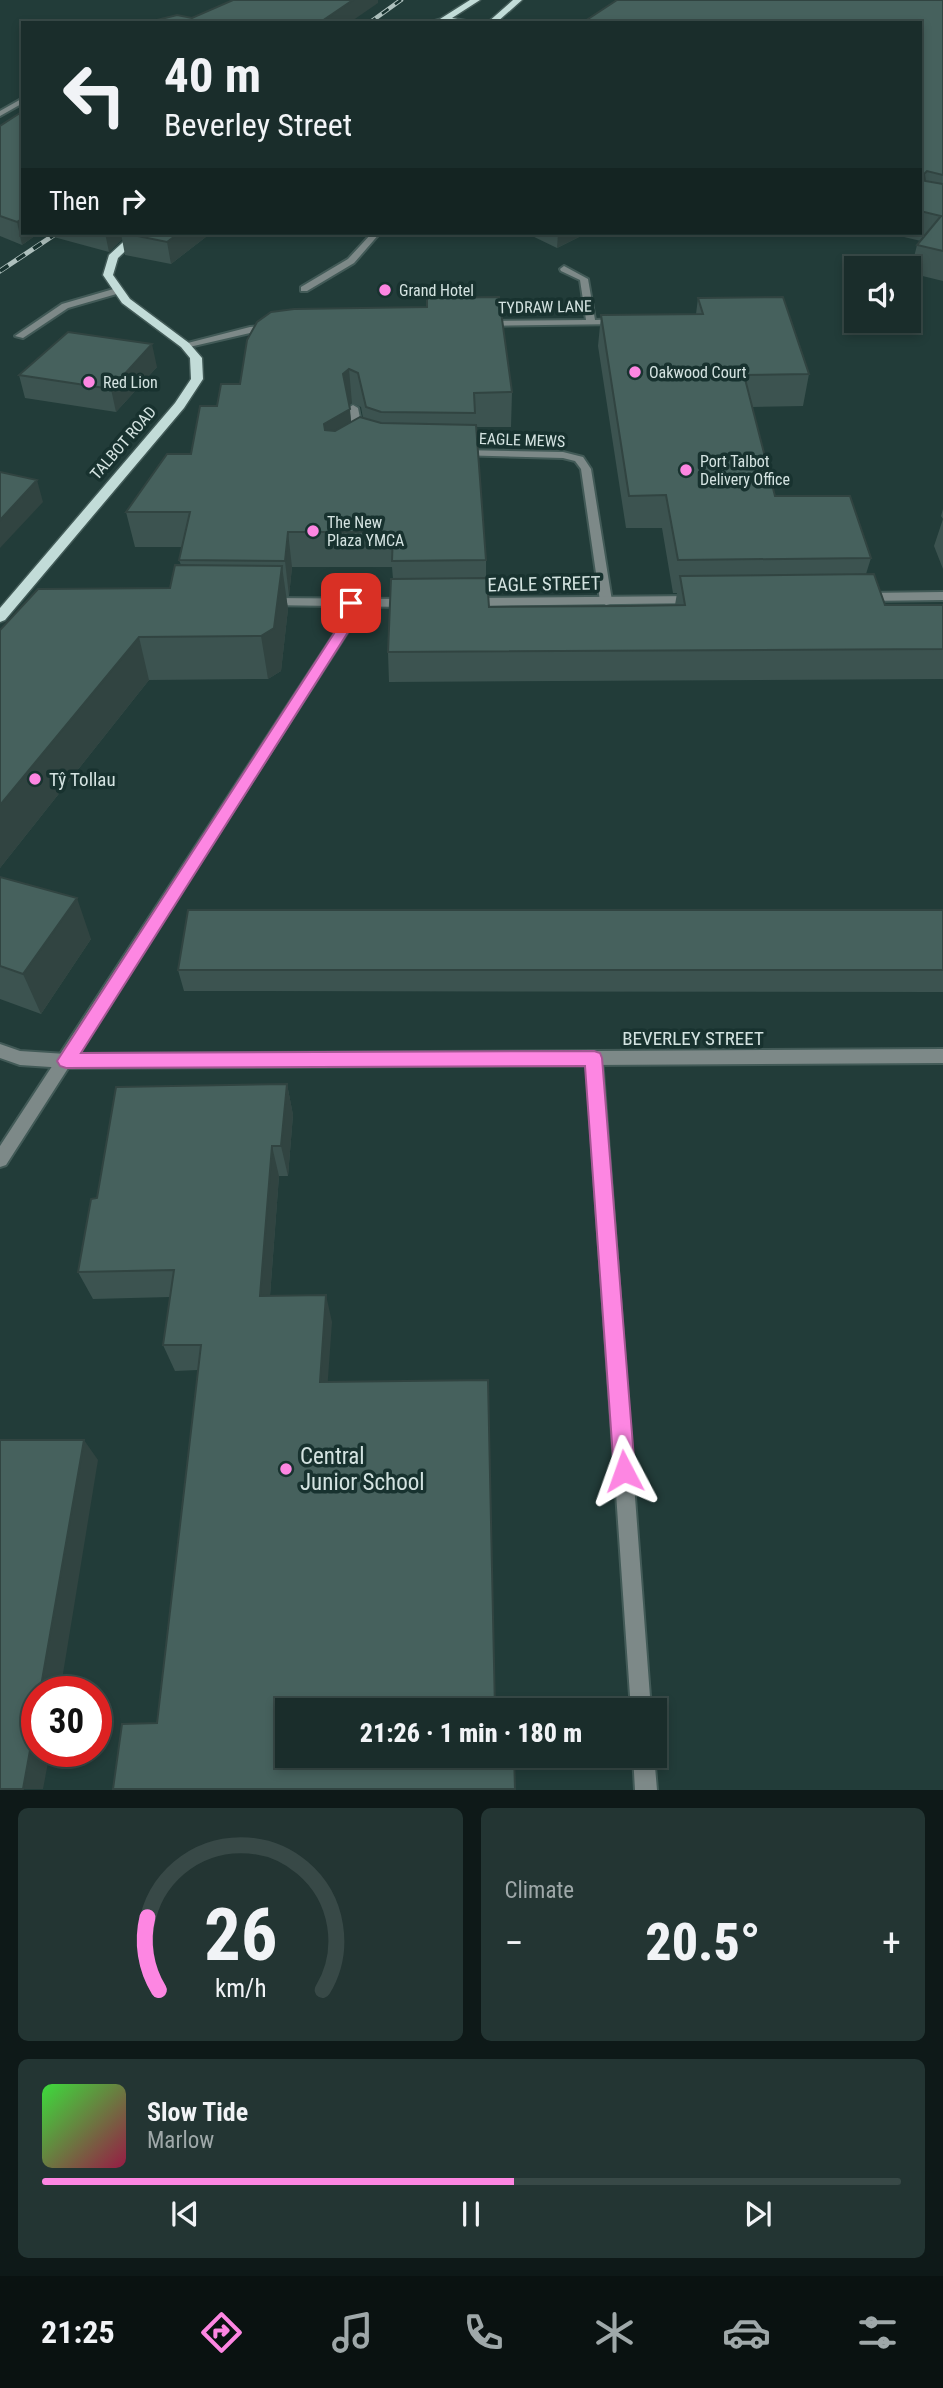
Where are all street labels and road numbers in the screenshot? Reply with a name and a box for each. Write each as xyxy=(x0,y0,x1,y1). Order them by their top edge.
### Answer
street label: TYDRAW LANE xyxy=(498,297,592,317)
street label: TALBOT ROAD xyxy=(86,403,160,483)
street label: EAGLE MEWS xyxy=(479,429,565,451)
street label: EAGLE STREET xyxy=(487,572,601,596)
street label: BEVERLEY STREET xyxy=(622,1027,764,1050)

